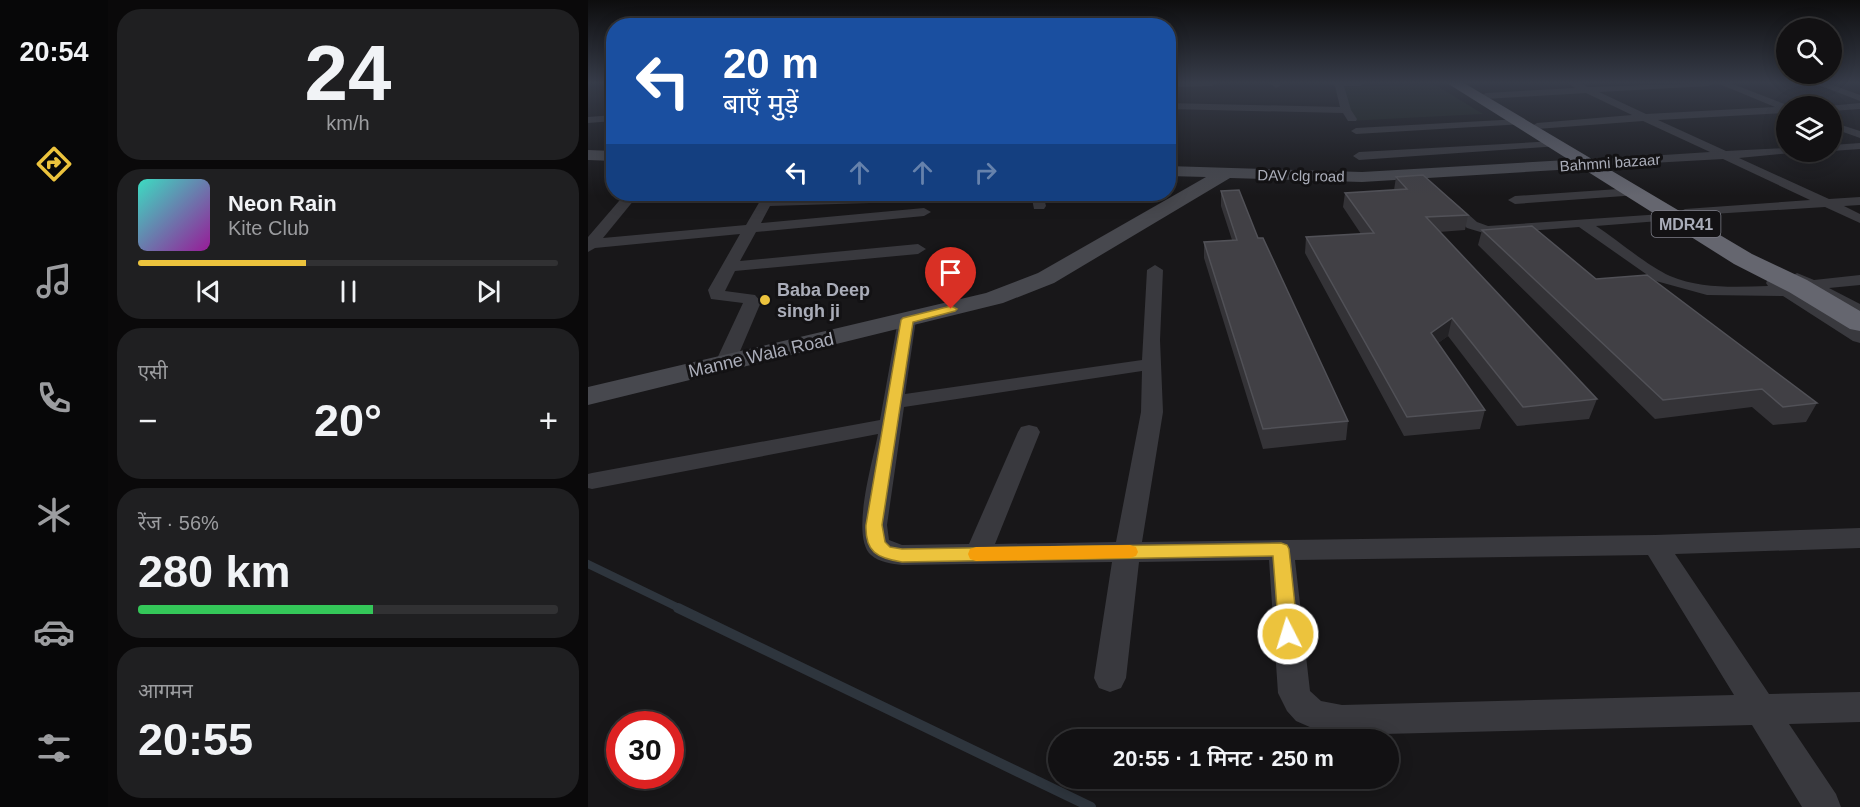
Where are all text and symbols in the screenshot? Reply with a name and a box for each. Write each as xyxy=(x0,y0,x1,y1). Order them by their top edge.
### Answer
map controls xyxy=(1776,18,1842,162)
button: search xyxy=(1776,18,1842,84)
text: 24 xyxy=(305,29,391,117)
text: 20:54 xyxy=(19,37,89,67)
text: 20 m xyxy=(723,40,819,87)
icon: left xyxy=(624,42,702,120)
text: बाएँ मुड़ें xyxy=(723,89,798,119)
button: layers xyxy=(1776,96,1842,162)
text: km/h xyxy=(326,112,370,134)
icon: directions xyxy=(33,143,75,185)
street label: Bahmni bazaar xyxy=(1559,151,1661,174)
icon: left xyxy=(780,156,813,189)
icon: ahead xyxy=(843,156,876,189)
icon: ahead xyxy=(906,156,939,189)
icon: right xyxy=(969,156,1002,189)
street label: DAV clg road xyxy=(1257,166,1345,185)
text: Neon Rain xyxy=(228,191,337,216)
road number: MDR41 xyxy=(1652,211,1720,237)
text: Kite Club xyxy=(228,217,309,239)
pin xyxy=(925,247,976,309)
icon: arrive xyxy=(934,256,967,289)
icon: music xyxy=(33,260,75,302)
icon: previous xyxy=(192,275,225,308)
icon: pause xyxy=(332,275,365,308)
icon: next xyxy=(472,275,505,308)
place label: Baba Deep singh ji xyxy=(777,280,870,321)
marker: Baba Deep singh ji xyxy=(758,293,772,307)
street label: Manne Wala Road xyxy=(686,329,836,381)
text: एसी xyxy=(138,361,168,383)
icon: phone xyxy=(33,377,75,419)
text: 20° xyxy=(314,395,382,446)
text: − xyxy=(138,402,157,439)
text: + xyxy=(539,402,558,439)
icon: climate xyxy=(33,494,75,536)
text: रेंज · 56% xyxy=(138,512,219,534)
text: 280 km xyxy=(138,546,291,597)
position arrow xyxy=(1256,602,1320,666)
icon: car xyxy=(33,611,75,653)
text: आगमन xyxy=(138,680,193,702)
speed limit sign: 30 xyxy=(606,711,684,789)
text: 20:55 xyxy=(138,714,253,765)
icon: filters xyxy=(33,727,75,769)
text: 20:55 · 1 मिनट · 250 m xyxy=(1113,746,1334,771)

